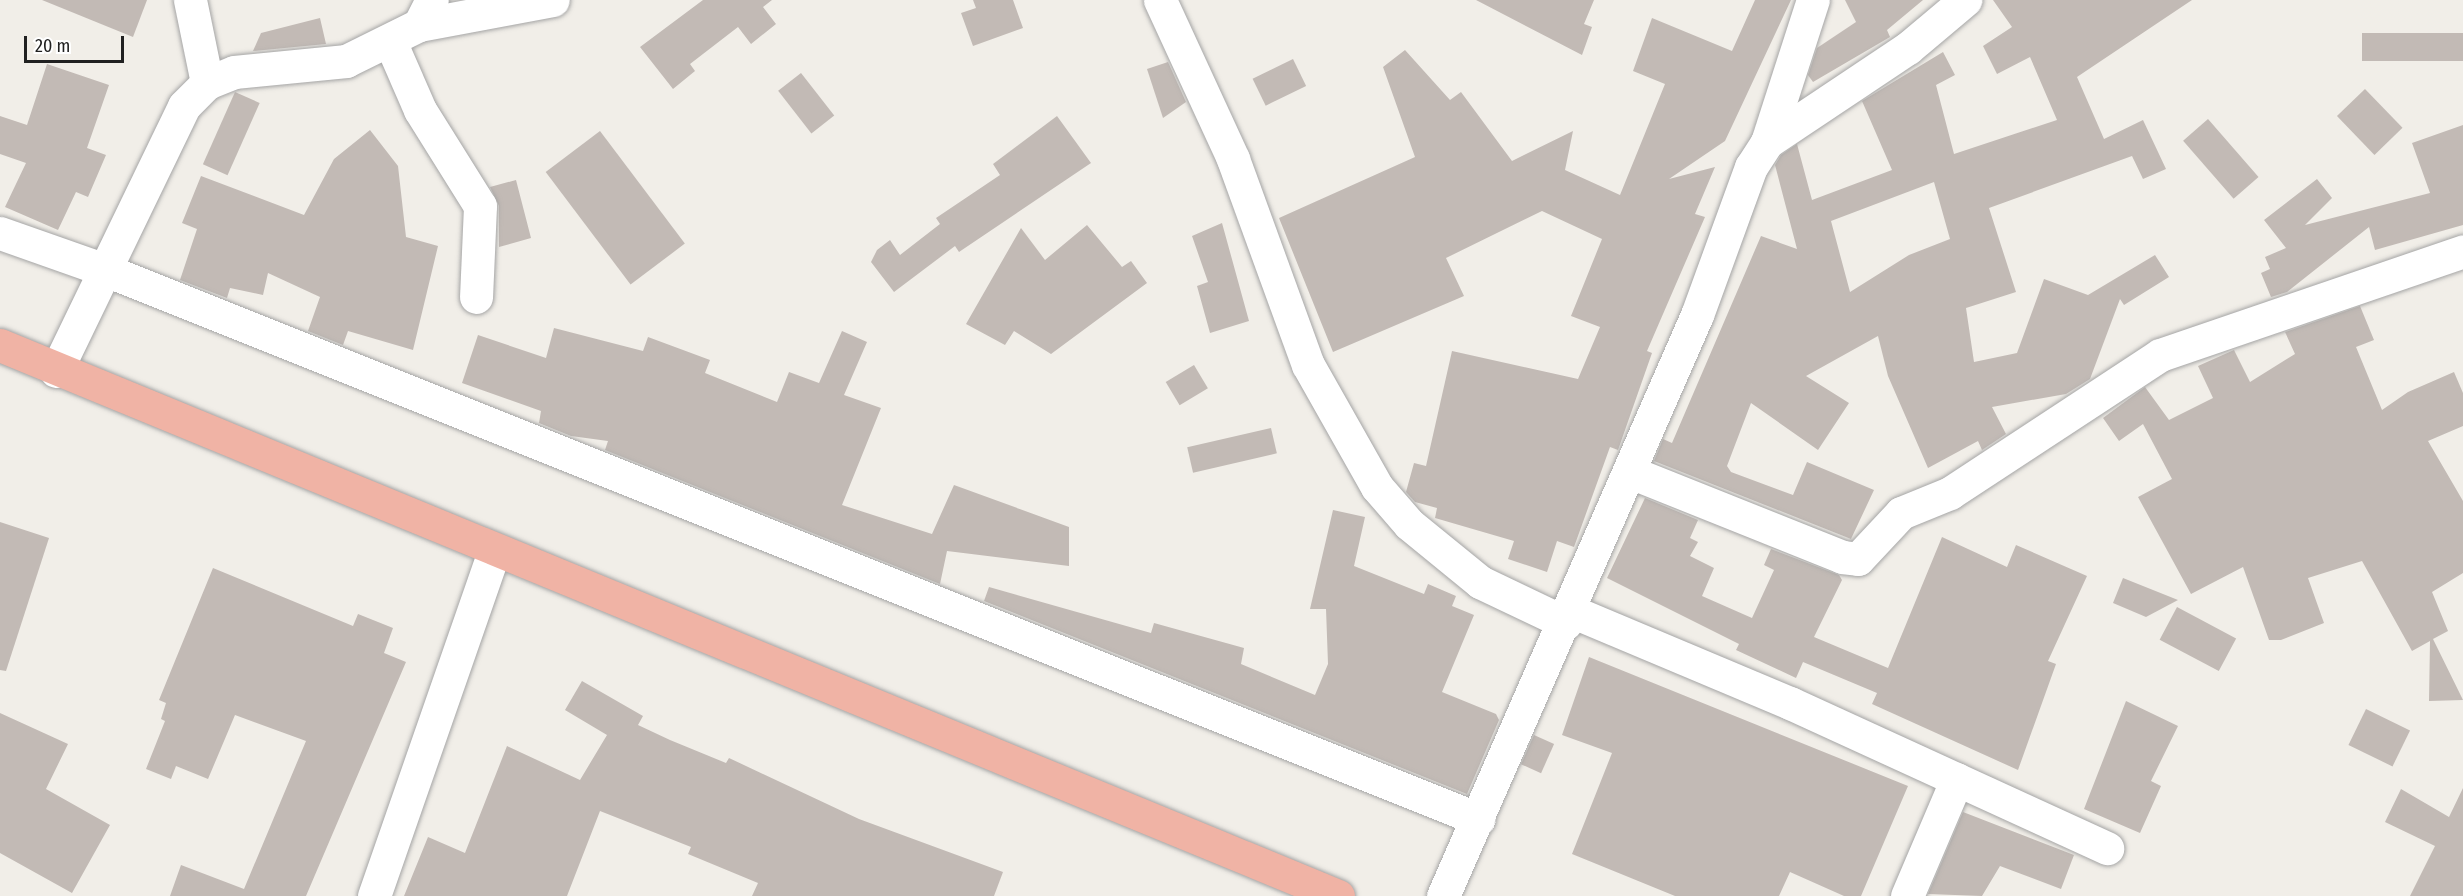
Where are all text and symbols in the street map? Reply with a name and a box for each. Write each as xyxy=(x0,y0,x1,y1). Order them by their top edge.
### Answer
scale bar xyxy=(27,24,128,62)
text: 20 m xyxy=(35,35,70,57)

